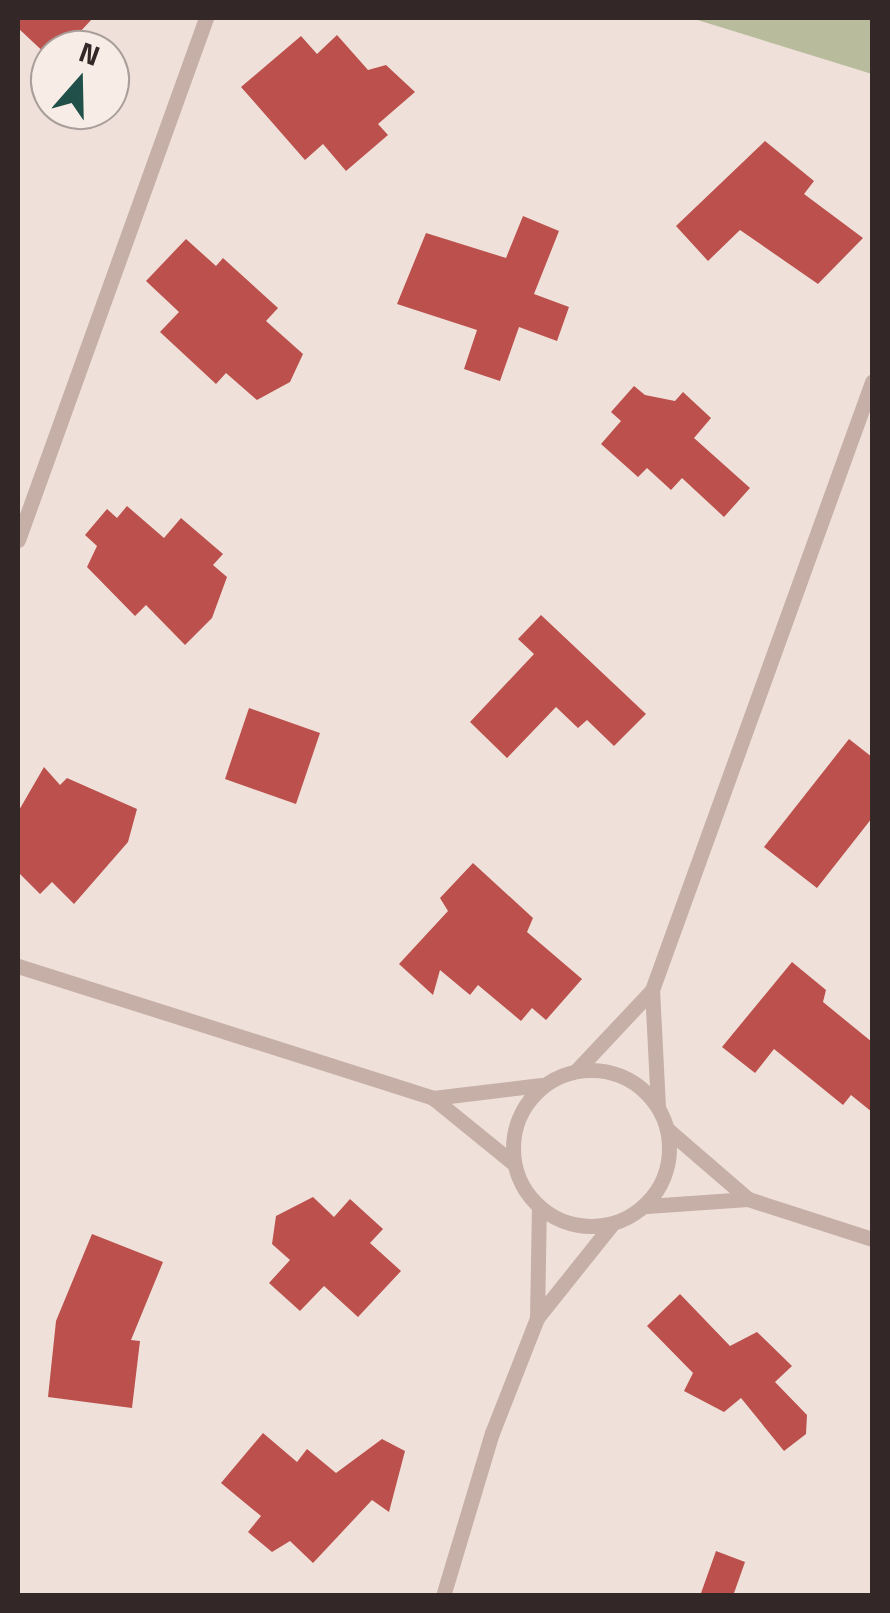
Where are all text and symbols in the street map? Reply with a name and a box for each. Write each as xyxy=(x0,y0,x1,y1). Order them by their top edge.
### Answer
north arrow xyxy=(30,30,130,130)
text: N xyxy=(73,30,106,77)

